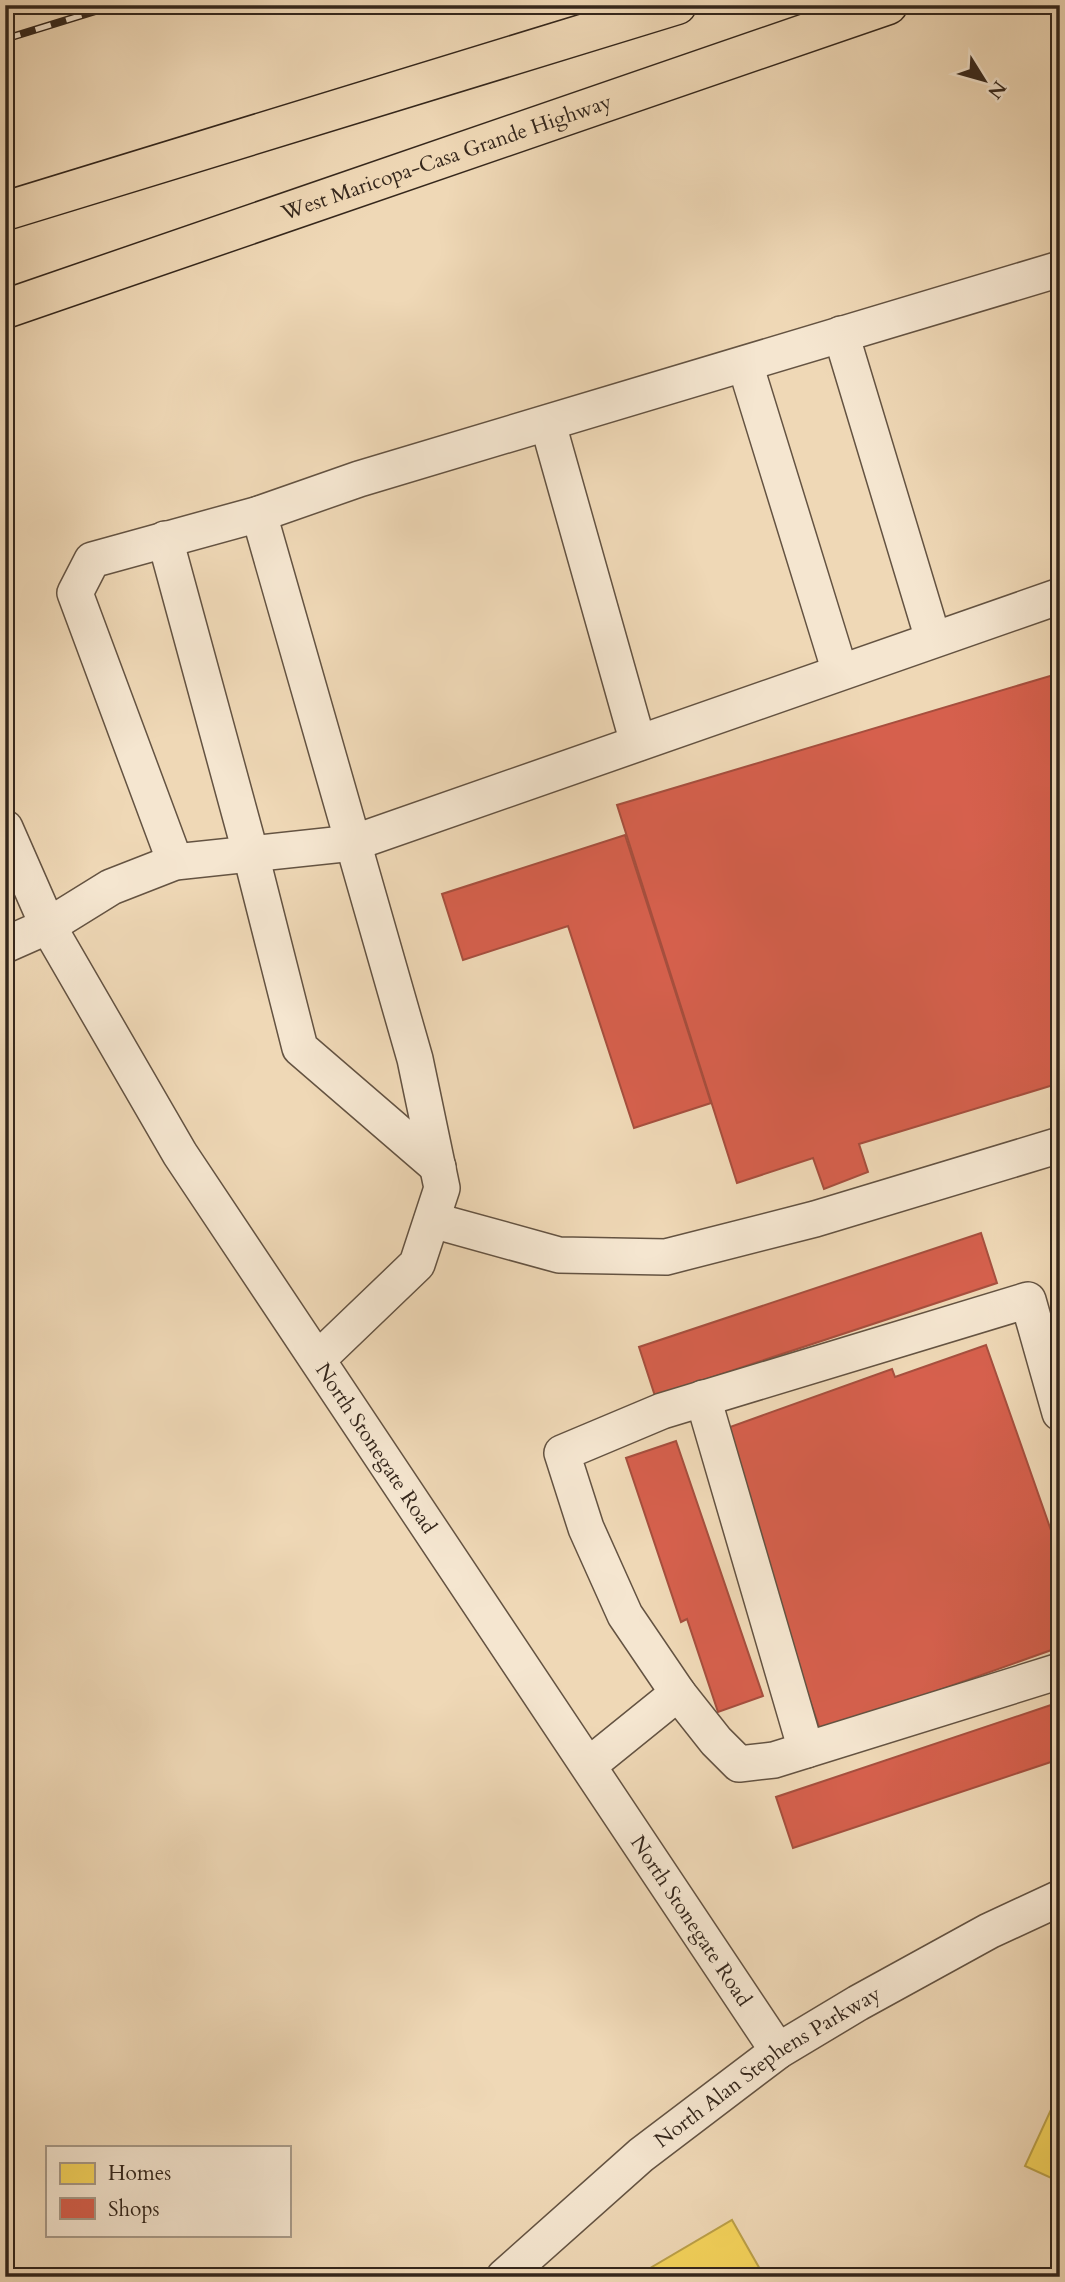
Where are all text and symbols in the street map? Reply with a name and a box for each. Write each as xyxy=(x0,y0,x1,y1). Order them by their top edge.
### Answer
north arrow xyxy=(950,46,1020,116)
text: N xyxy=(981,75,1012,104)
street label: West Maricopa-Casa Grande Highway xyxy=(277,87,616,228)
street label: North Stonegate Road xyxy=(308,1357,443,1540)
street label: North Stonegate Road xyxy=(623,1830,758,2012)
street label: North Alan Stephens Parkway xyxy=(649,1979,886,2155)
legend xyxy=(46,2146,290,2236)
text: Homes xyxy=(108,2159,171,2188)
text: Shops xyxy=(108,2195,160,2224)

